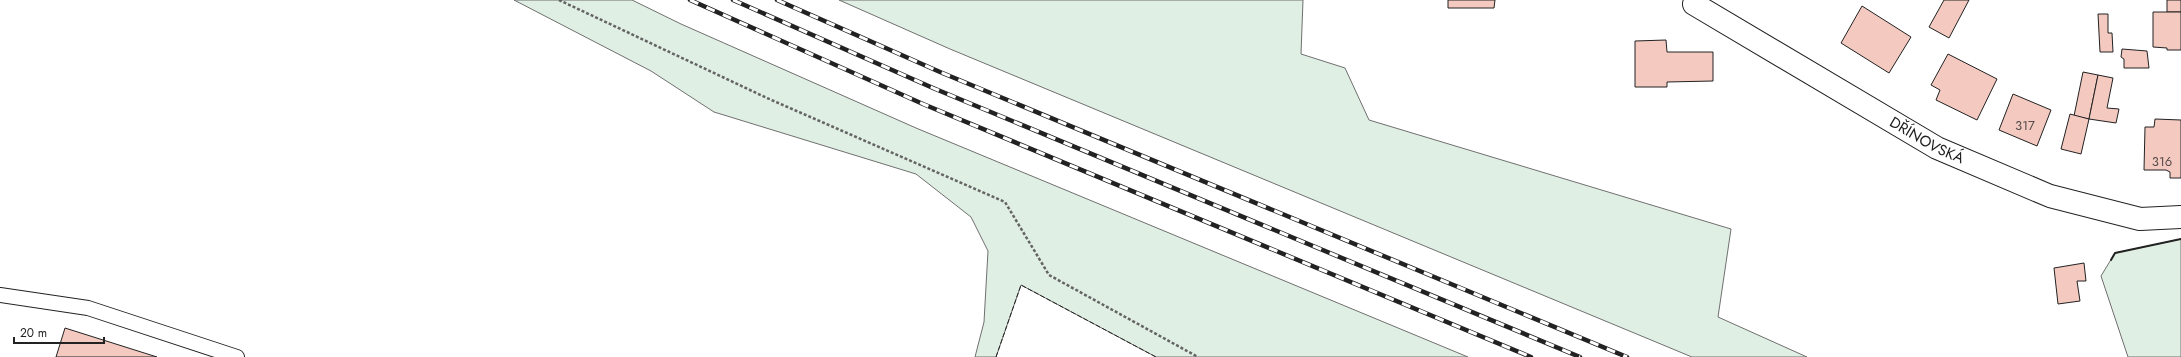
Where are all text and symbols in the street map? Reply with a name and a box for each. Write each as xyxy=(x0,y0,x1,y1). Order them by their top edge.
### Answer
street label: DŘÍNOVSKÁ xyxy=(1885,111,1968,169)
house number: 317 xyxy=(2015,116,2035,135)
house number: 316 xyxy=(2152,152,2172,171)
scale bar xyxy=(14,319,104,345)
text: 20 m xyxy=(20,324,47,342)

